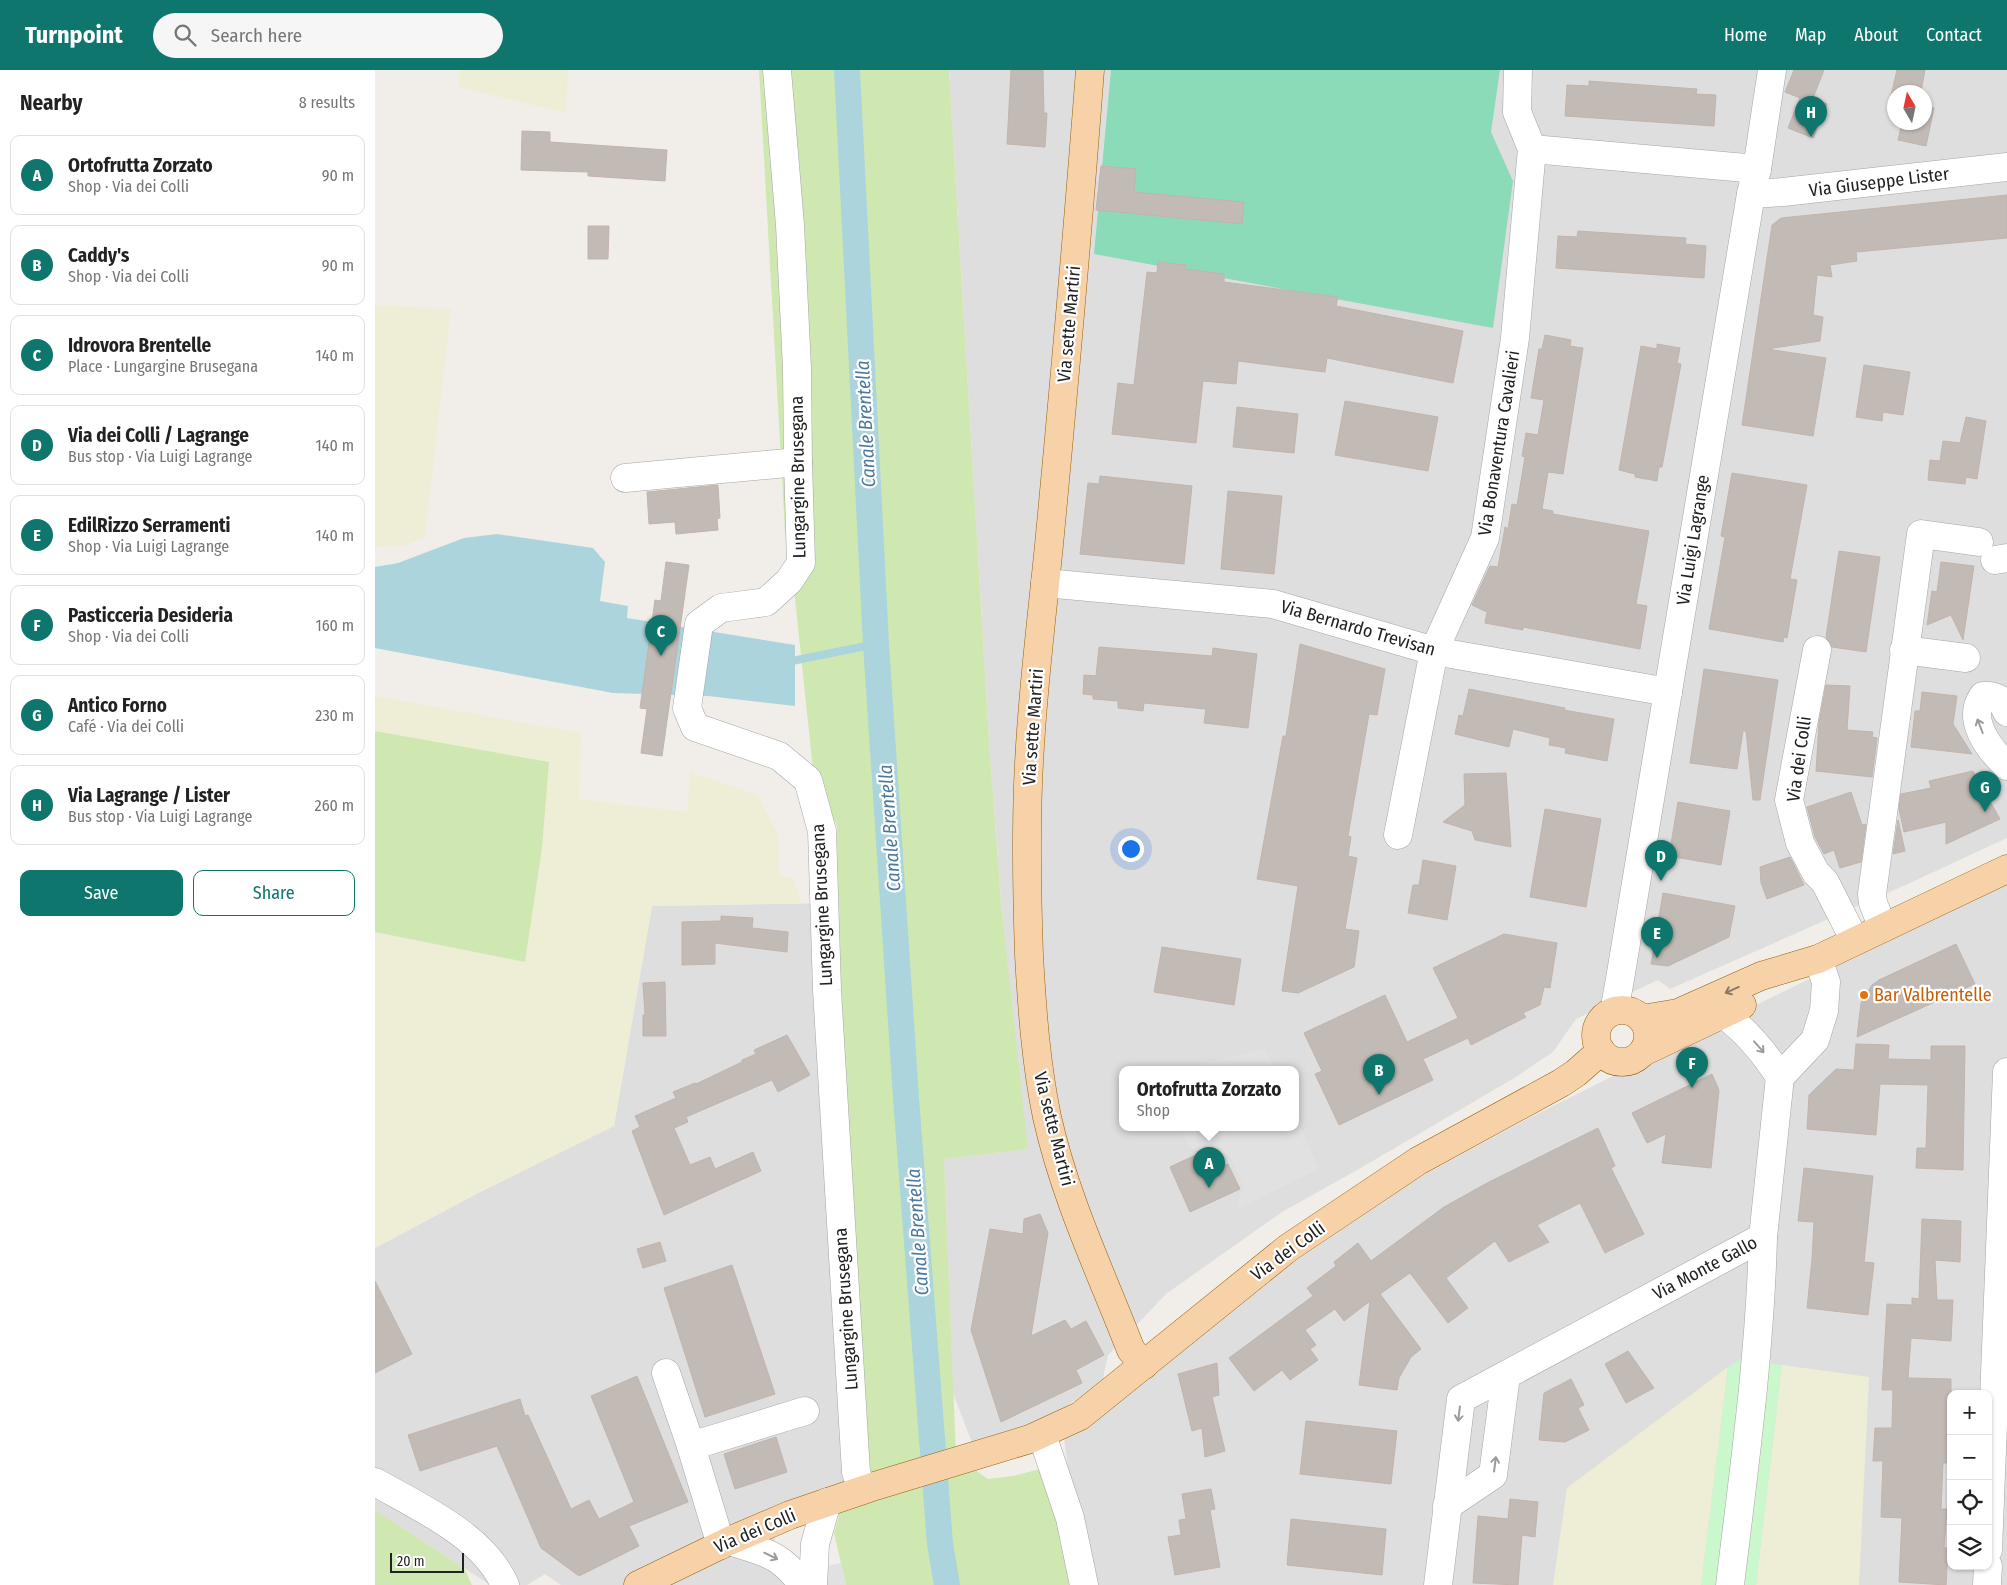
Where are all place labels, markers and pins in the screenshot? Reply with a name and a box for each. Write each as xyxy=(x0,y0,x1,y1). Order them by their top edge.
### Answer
pin: H xyxy=(1795,96,1827,137)
pin: C xyxy=(645,615,677,656)
pin: G xyxy=(1969,771,2001,812)
pin: D xyxy=(1645,840,1677,881)
pin: E xyxy=(1641,917,1673,958)
place label: Bar Valbrentelle xyxy=(1874,984,1992,1006)
marker: Bar Valbrentelle xyxy=(1858,989,1870,1001)
pin: F xyxy=(1676,1047,1708,1088)
pin: B xyxy=(1363,1054,1395,1095)
pin: A xyxy=(1193,1147,1225,1188)

